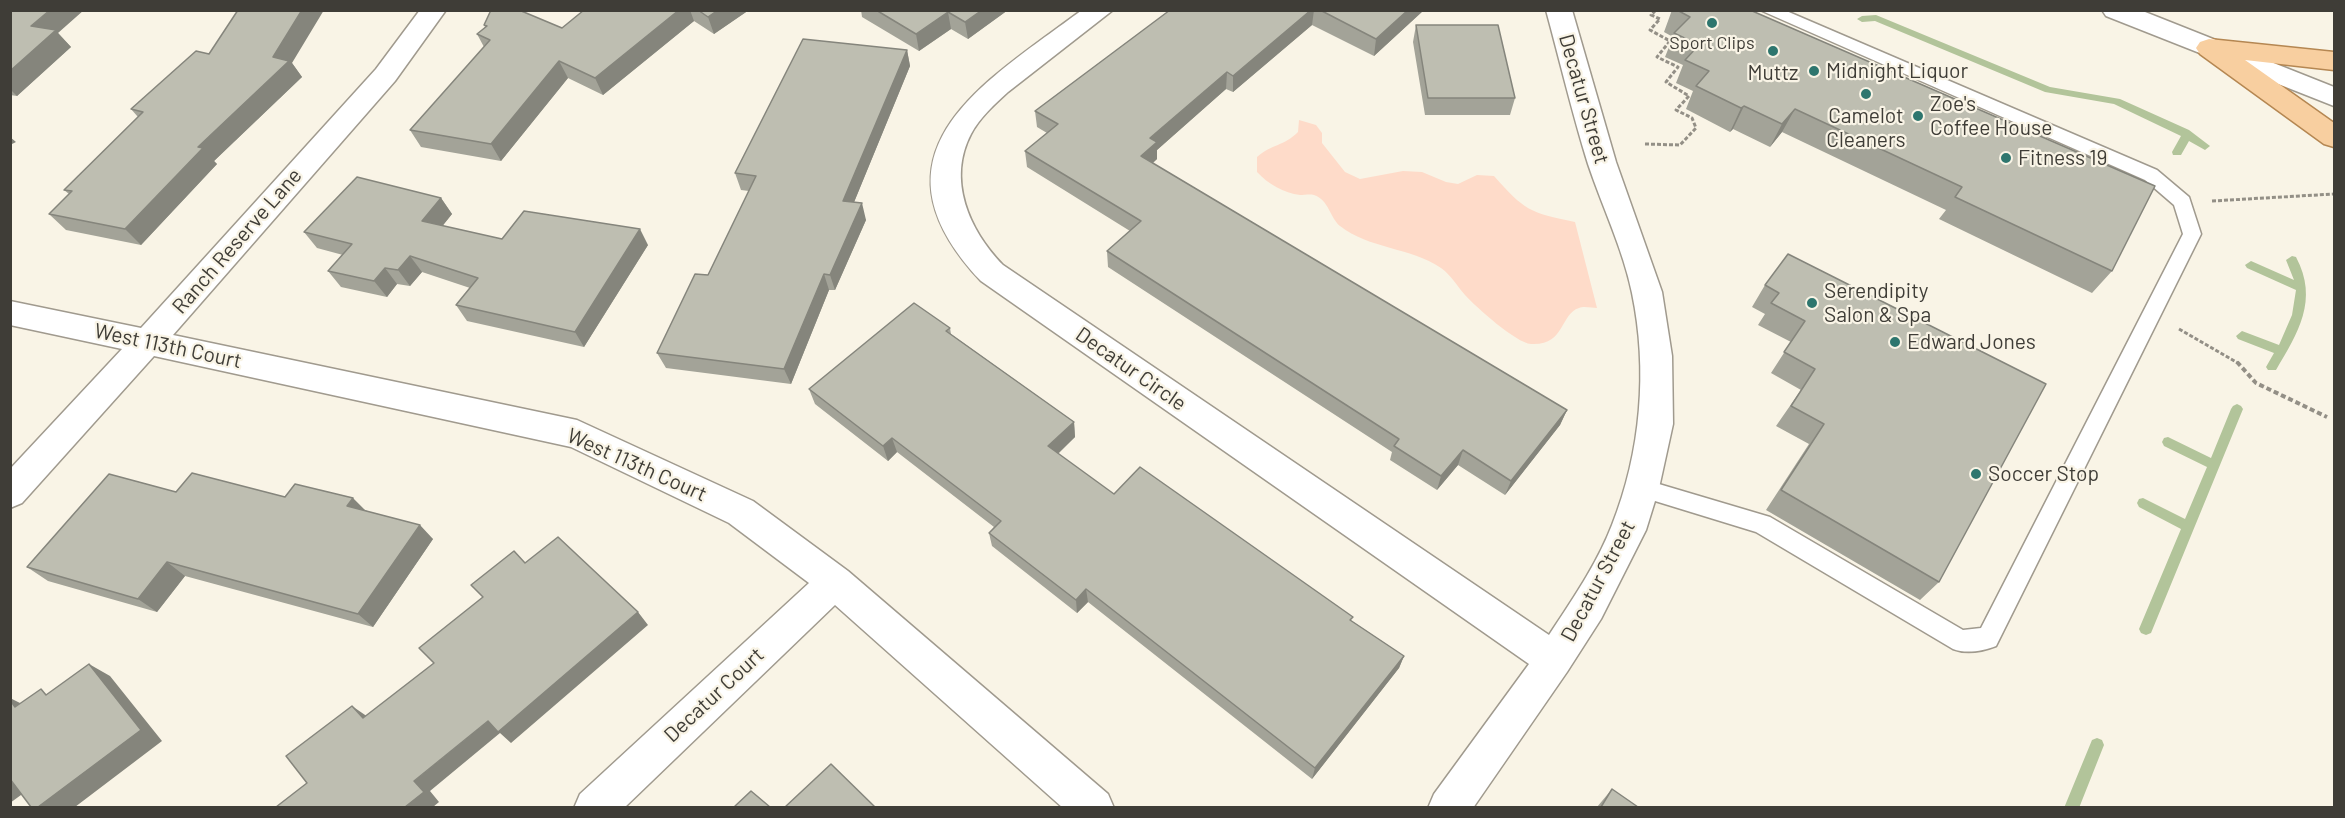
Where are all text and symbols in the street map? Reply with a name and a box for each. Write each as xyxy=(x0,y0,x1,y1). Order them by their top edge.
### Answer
marker: Sport Clips xyxy=(1705,16,1719,30)
street label: Decatur Street xyxy=(1553,31,1615,167)
place label: Sport Clips xyxy=(1669,32,1755,54)
marker: Muttz xyxy=(1766,44,1780,58)
place label: Midnight Liquor xyxy=(1826,58,1968,84)
place label: Muttz xyxy=(1748,60,1798,86)
marker: Midnight Liquor xyxy=(1807,64,1821,78)
marker: Camelot Cleaners xyxy=(1859,87,1873,101)
place label: Zoe's Coffee House xyxy=(1930,91,2052,141)
place label: Camelot Cleaners xyxy=(1826,103,1906,153)
marker: Zoe's Coffee House xyxy=(1911,109,1925,123)
place label: Fitness 19 xyxy=(2018,145,2107,171)
marker: Fitness 19 xyxy=(1999,151,2013,165)
street label: Ranch Reserve Lane xyxy=(167,163,307,319)
place label: Serendipity Salon & Spa xyxy=(1824,278,1931,328)
marker: Serendipity Salon & Spa xyxy=(1805,296,1819,310)
street label: West 113th Court xyxy=(92,318,244,374)
street label: Decatur Circle xyxy=(1071,322,1191,416)
place label: Edward Jones xyxy=(1907,329,2036,355)
marker: Edward Jones xyxy=(1888,335,1902,349)
street label: West 113th Court xyxy=(563,423,711,507)
place label: Soccer Stop xyxy=(1988,461,2099,487)
marker: Soccer Stop xyxy=(1969,467,1983,481)
street label: Decatur Street xyxy=(1555,516,1641,646)
street label: Decatur Court xyxy=(659,642,769,748)

